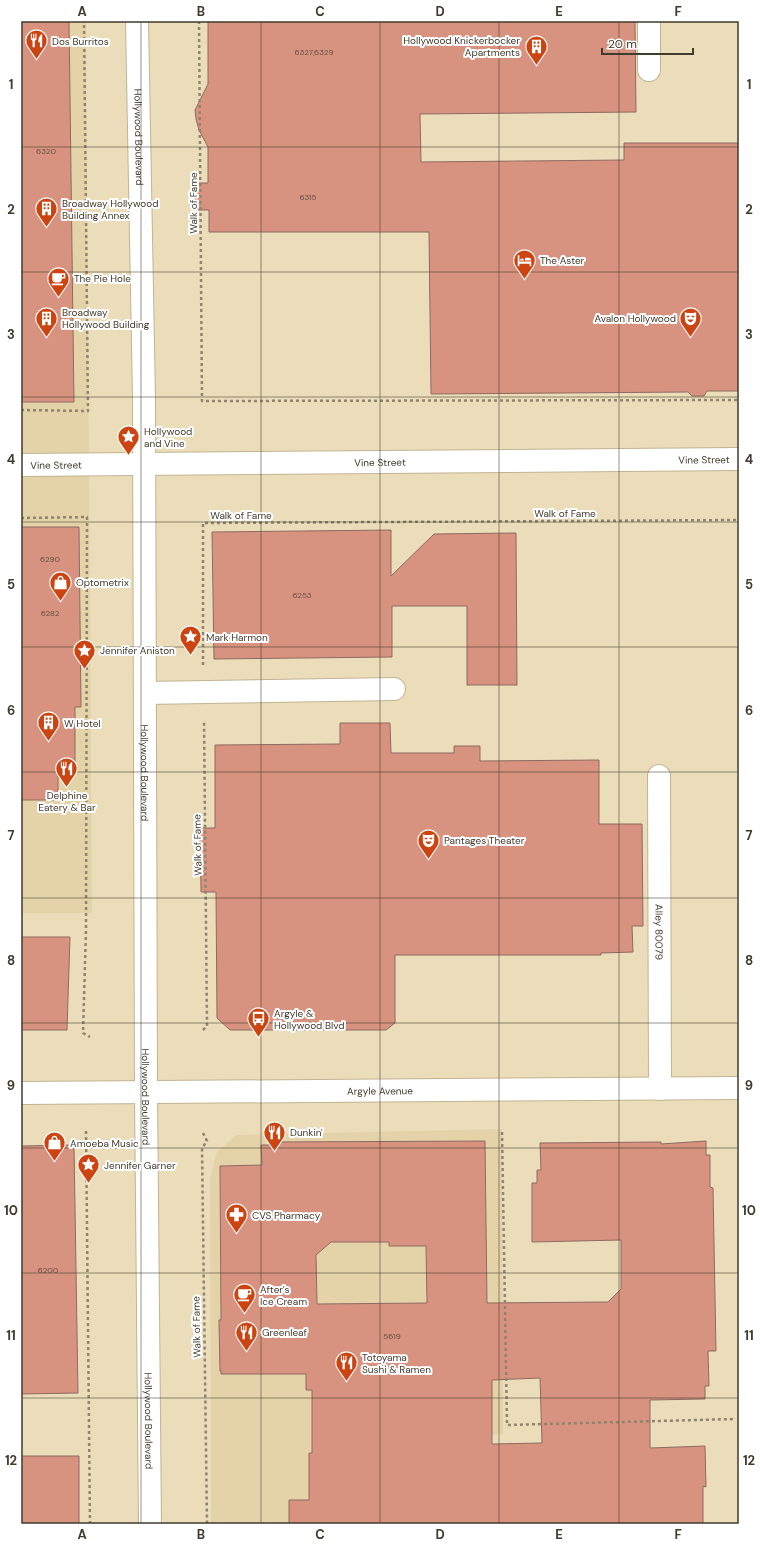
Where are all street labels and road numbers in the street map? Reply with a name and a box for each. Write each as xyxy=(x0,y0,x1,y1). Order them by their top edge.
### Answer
street label: Hollywood Boulevard xyxy=(131,88,146,185)
street label: Walk of Fame xyxy=(187,172,200,234)
street label: Vine Street xyxy=(678,453,730,467)
street label: Vine Street xyxy=(354,456,406,469)
street label: Vine Street xyxy=(30,458,82,472)
street label: Walk of Fame xyxy=(534,507,596,520)
street label: Walk of Fame xyxy=(210,509,272,522)
street label: Hollywood Boulevard xyxy=(138,725,151,821)
street label: Walk of Fame xyxy=(190,814,205,876)
street label: Alley 80079 xyxy=(652,904,666,960)
street label: Hollywood Boulevard xyxy=(139,1049,152,1145)
street label: Argyle Avenue xyxy=(347,1084,413,1098)
street label: Walk of Fame xyxy=(189,1296,204,1358)
street label: Hollywood Boulevard xyxy=(142,1372,155,1469)

